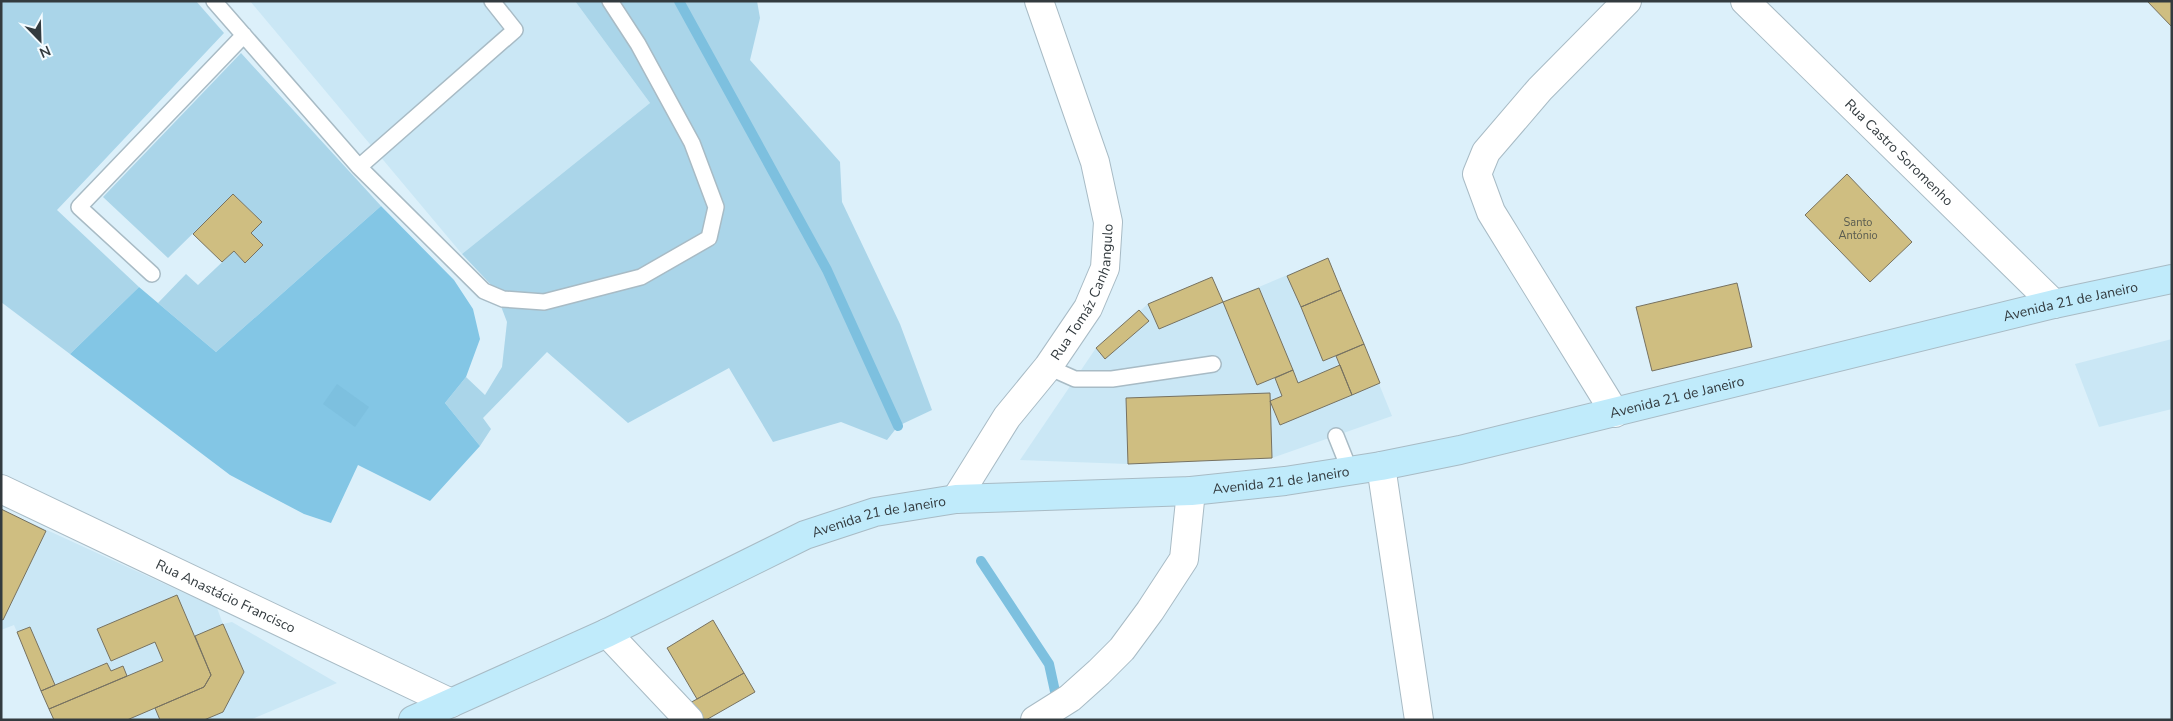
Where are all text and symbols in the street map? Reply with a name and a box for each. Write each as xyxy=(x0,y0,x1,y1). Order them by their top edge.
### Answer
north arrow xyxy=(15,15,65,65)
text: N xyxy=(36,41,53,62)
street label: Rua Castro Soromenho xyxy=(1840,95,1957,210)
house number: Santo António xyxy=(1838,215,1878,243)
street label: Rua Tomáz Canhangulo xyxy=(1046,223,1118,364)
street label: Avenida 21 de Janeiro xyxy=(2001,277,2140,326)
street label: Avenida 21 de Janeiro xyxy=(1608,371,1746,423)
street label: Avenida 21 de Janeiro xyxy=(1212,462,1351,499)
street label: Avenida 21 de Janeiro xyxy=(809,492,948,542)
street label: Rua Anastácio Francisco xyxy=(153,555,299,638)

